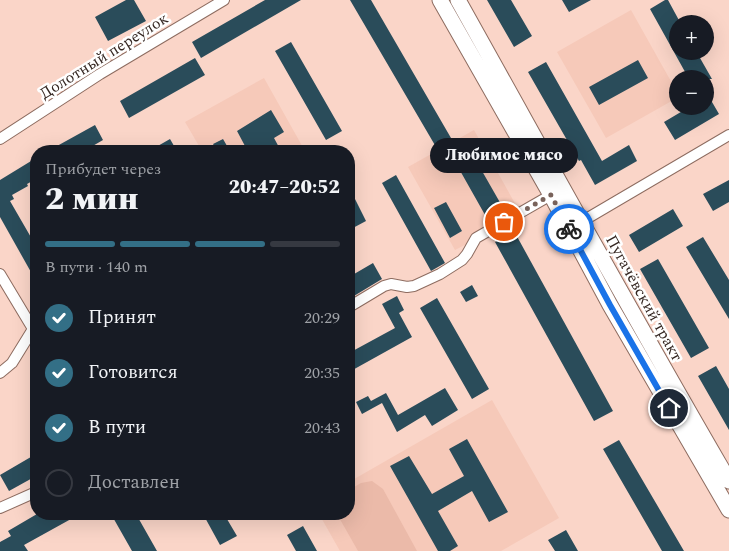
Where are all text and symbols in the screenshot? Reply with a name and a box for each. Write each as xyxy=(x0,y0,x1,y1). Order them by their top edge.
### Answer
street label: Долотный переулок xyxy=(35,7,173,105)
map controls xyxy=(669,15,714,115)
button: + xyxy=(669,15,714,60)
button: − xyxy=(669,70,714,115)
callout: Любимое мясо xyxy=(430,137,578,172)
text: Любимое мясо xyxy=(445,143,563,167)
text: Прибудет через xyxy=(45,157,161,181)
text: 20:47–20:52 xyxy=(229,173,340,202)
text: 2 мин xyxy=(45,175,139,224)
pin xyxy=(483,201,525,243)
courier xyxy=(544,204,594,254)
icon: bag xyxy=(490,208,518,236)
icon: bike xyxy=(555,215,583,243)
street label: Пугачёвский тракт xyxy=(599,230,689,366)
text: В пути · 140 m xyxy=(45,255,148,279)
text: Принят xyxy=(88,303,156,332)
icon: check xyxy=(45,304,73,332)
text: 20:29 xyxy=(304,306,340,330)
text: Готовится xyxy=(88,358,178,387)
icon: check xyxy=(45,359,73,387)
text: 20:35 xyxy=(304,361,340,385)
pin xyxy=(648,387,690,429)
icon: home xyxy=(655,394,683,422)
text: В пути xyxy=(88,413,146,442)
icon: check xyxy=(45,414,73,442)
text: 20:43 xyxy=(304,416,340,440)
text: Доставлен xyxy=(88,468,180,497)

